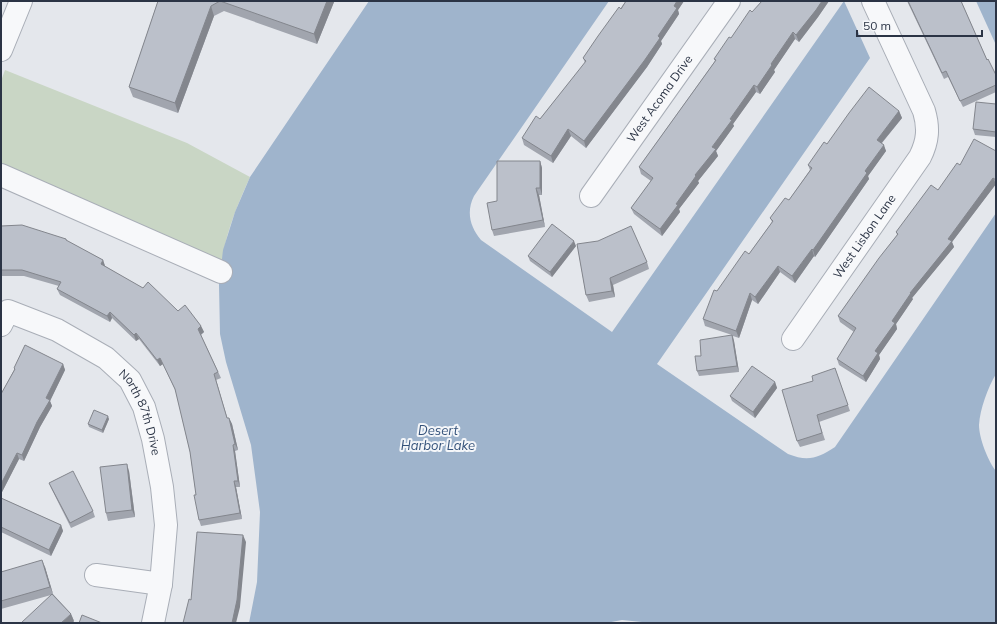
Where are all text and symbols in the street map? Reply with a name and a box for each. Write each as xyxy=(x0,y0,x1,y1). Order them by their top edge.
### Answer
scale bar xyxy=(857,12,982,38)
text: 50 m xyxy=(863,18,891,33)
street label: West Acoma Drive xyxy=(623,52,695,145)
street label: West Lisbon Lane xyxy=(830,191,899,281)
street label: North 87th Drive xyxy=(116,366,164,457)
water label: Desert Harbor Lake xyxy=(401,422,475,453)

